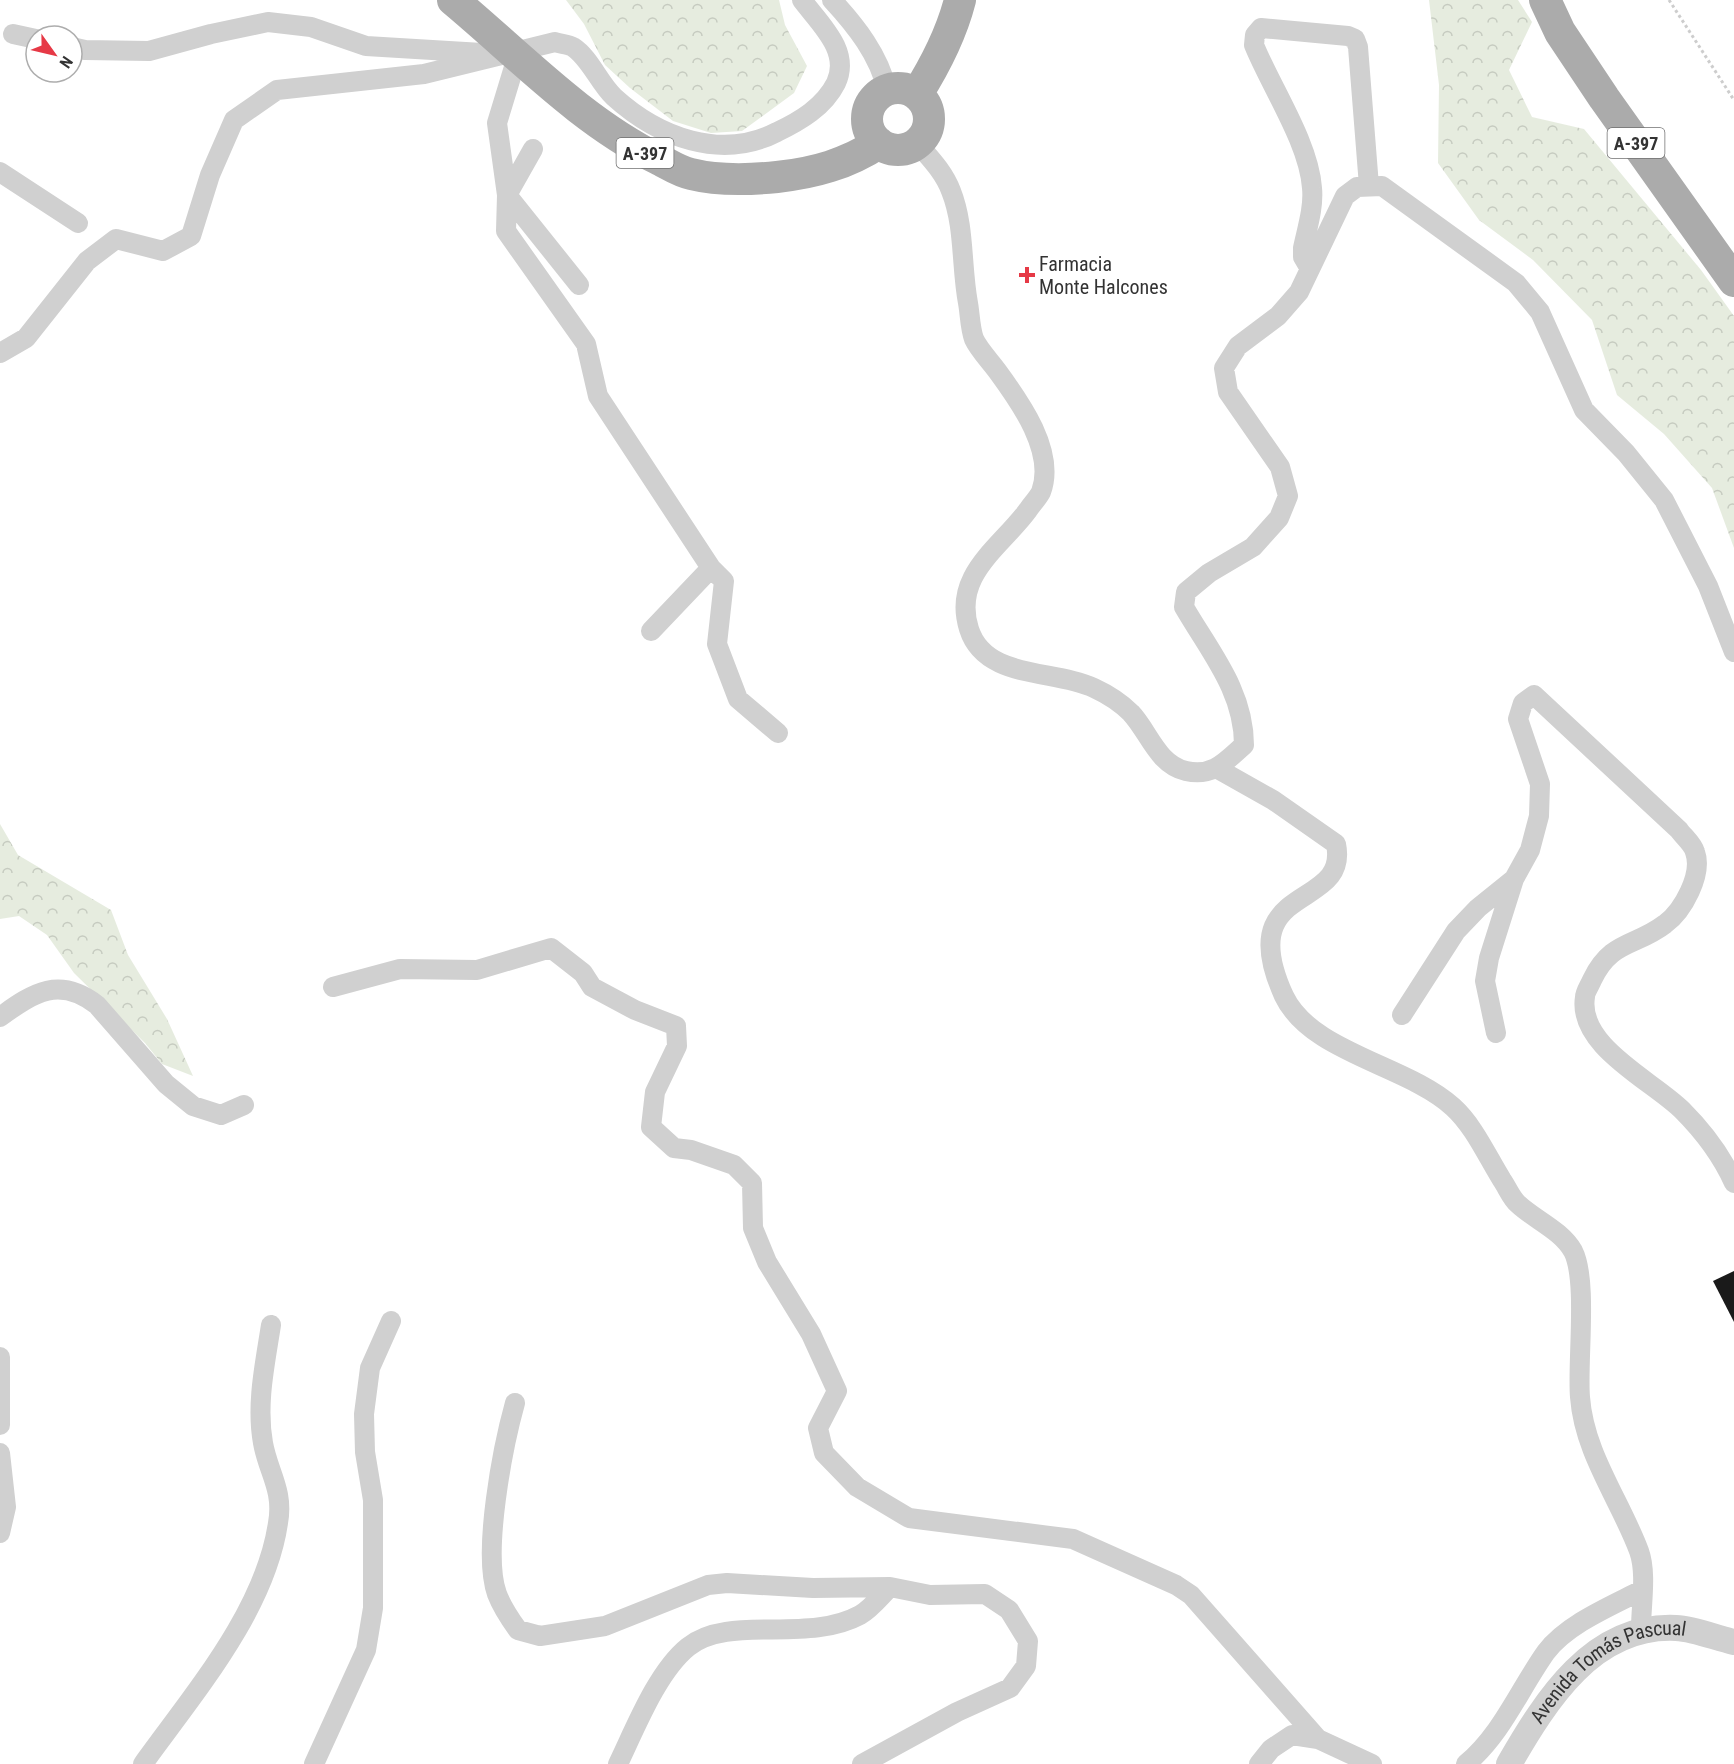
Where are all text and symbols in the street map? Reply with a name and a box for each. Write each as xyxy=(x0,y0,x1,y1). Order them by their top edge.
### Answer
north arrow xyxy=(24,24,84,84)
text: N xyxy=(55,53,77,71)
road number: A-397 xyxy=(1608,128,1664,158)
road number: A-397 xyxy=(616,138,674,168)
place label: Farmacia Monte Halcones xyxy=(1039,252,1168,299)
marker: Farmacia Monte Halcones xyxy=(1020,268,1034,282)
street label: Avenida Tomás Pascual xyxy=(1525,1616,1688,1728)

